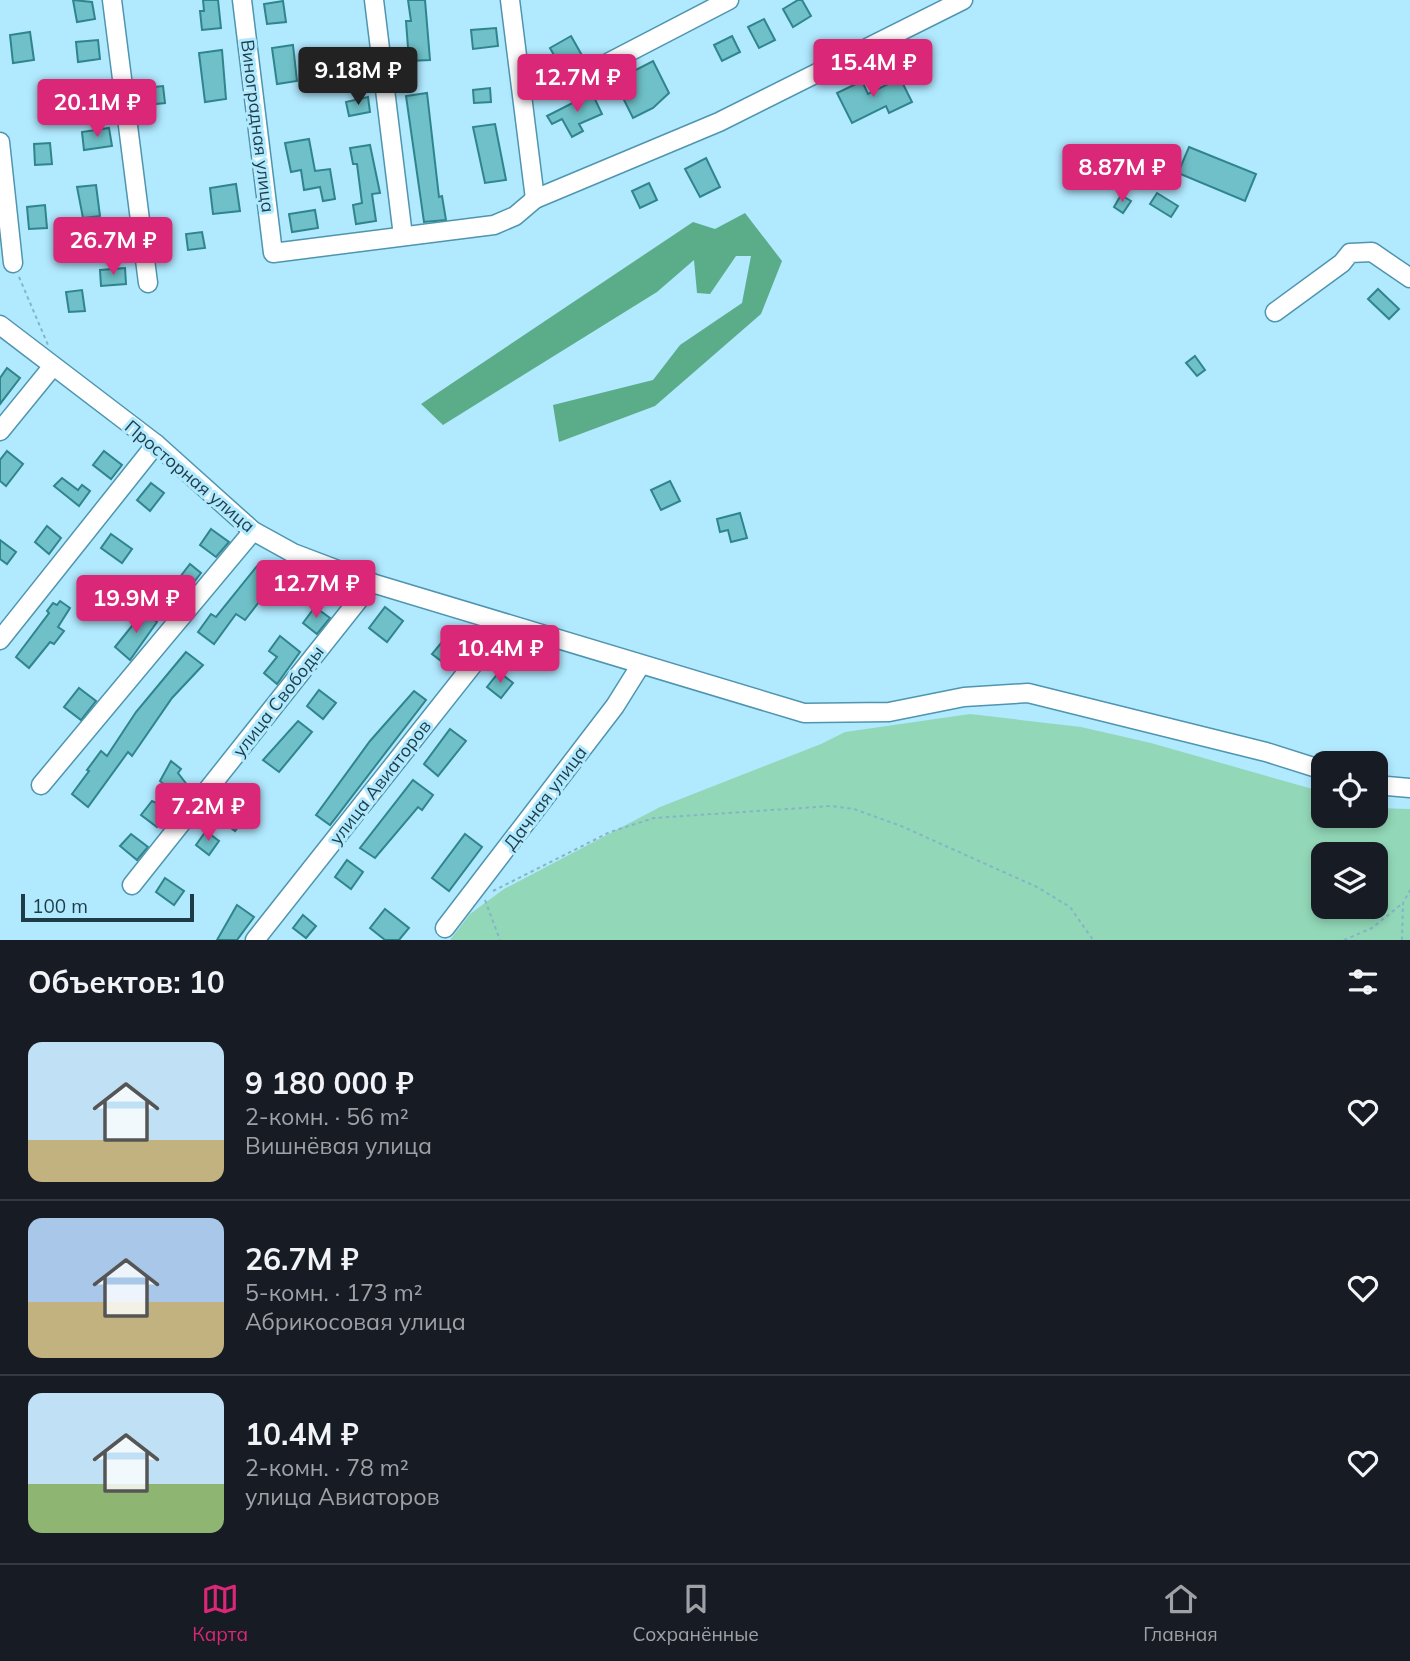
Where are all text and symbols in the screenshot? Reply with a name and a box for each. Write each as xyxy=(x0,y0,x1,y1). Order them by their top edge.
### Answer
street label: Виноградная улица xyxy=(236,38,280,214)
pin: 15.4M ₽ xyxy=(808,40,938,99)
text: 15.4M ₽ xyxy=(829,47,917,76)
pin: 9.18M ₽ xyxy=(293,48,423,107)
pin: 12.7M ₽ xyxy=(512,54,642,114)
text: 9.18M ₽ xyxy=(314,55,402,84)
text: 12.7M ₽ xyxy=(533,62,621,91)
pin: 20.1M ₽ xyxy=(32,80,162,139)
text: 20.1M ₽ xyxy=(53,87,141,116)
pin: 8.87M ₽ xyxy=(1057,144,1187,204)
text: 8.87M ₽ xyxy=(1078,152,1166,181)
pin: 26.7M ₽ xyxy=(48,218,178,277)
text: 26.7M ₽ xyxy=(69,225,157,254)
street label: Просторная улица xyxy=(120,415,260,537)
pin: 12.7M ₽ xyxy=(251,560,381,620)
text: 12.7M ₽ xyxy=(272,568,360,597)
pin: 19.9M ₽ xyxy=(71,576,201,635)
text: 19.9M ₽ xyxy=(92,583,180,612)
pin: 10.4M ₽ xyxy=(435,626,565,685)
text: 10.4M ₽ xyxy=(456,633,544,662)
street label: улица Свободы xyxy=(227,641,329,761)
street label: улица Авиаторов xyxy=(324,715,436,849)
street label: Дачная улица xyxy=(498,741,592,855)
map controls xyxy=(1311,751,1388,919)
button: locate xyxy=(1311,751,1388,828)
pin: 7.2M ₽ xyxy=(151,784,265,843)
text: 7.2M ₽ xyxy=(171,791,245,820)
button: layers xyxy=(1311,842,1388,919)
scale bar xyxy=(21,891,194,923)
text: 100 m xyxy=(32,894,88,918)
text: Объектов: 10 xyxy=(28,963,225,1001)
icon: filters xyxy=(1344,963,1382,1001)
text: 9 180 000 ₽ xyxy=(245,1064,414,1102)
icon: home xyxy=(84,1070,168,1154)
icon: heart xyxy=(1344,1093,1382,1131)
text: 2-комн. · 56 m² xyxy=(245,1102,409,1131)
text: Вишнёвая улица xyxy=(245,1131,432,1160)
text: 26.7M ₽ xyxy=(245,1240,359,1278)
icon: home xyxy=(84,1246,168,1330)
icon: heart xyxy=(1344,1269,1382,1307)
text: 5-комн. · 173 m² xyxy=(245,1278,423,1307)
text: Абрикосовая улица xyxy=(245,1307,466,1336)
text: 10.4M ₽ xyxy=(245,1415,359,1453)
icon: home xyxy=(84,1421,168,1505)
icon: heart xyxy=(1344,1444,1382,1482)
text: 2-комн. · 78 m² xyxy=(245,1453,409,1482)
text: улица Авиаторов xyxy=(245,1482,440,1511)
tab: Карта xyxy=(192,1580,248,1646)
tab: Сохранённые xyxy=(632,1580,759,1646)
tab: Главная xyxy=(1143,1580,1218,1646)

